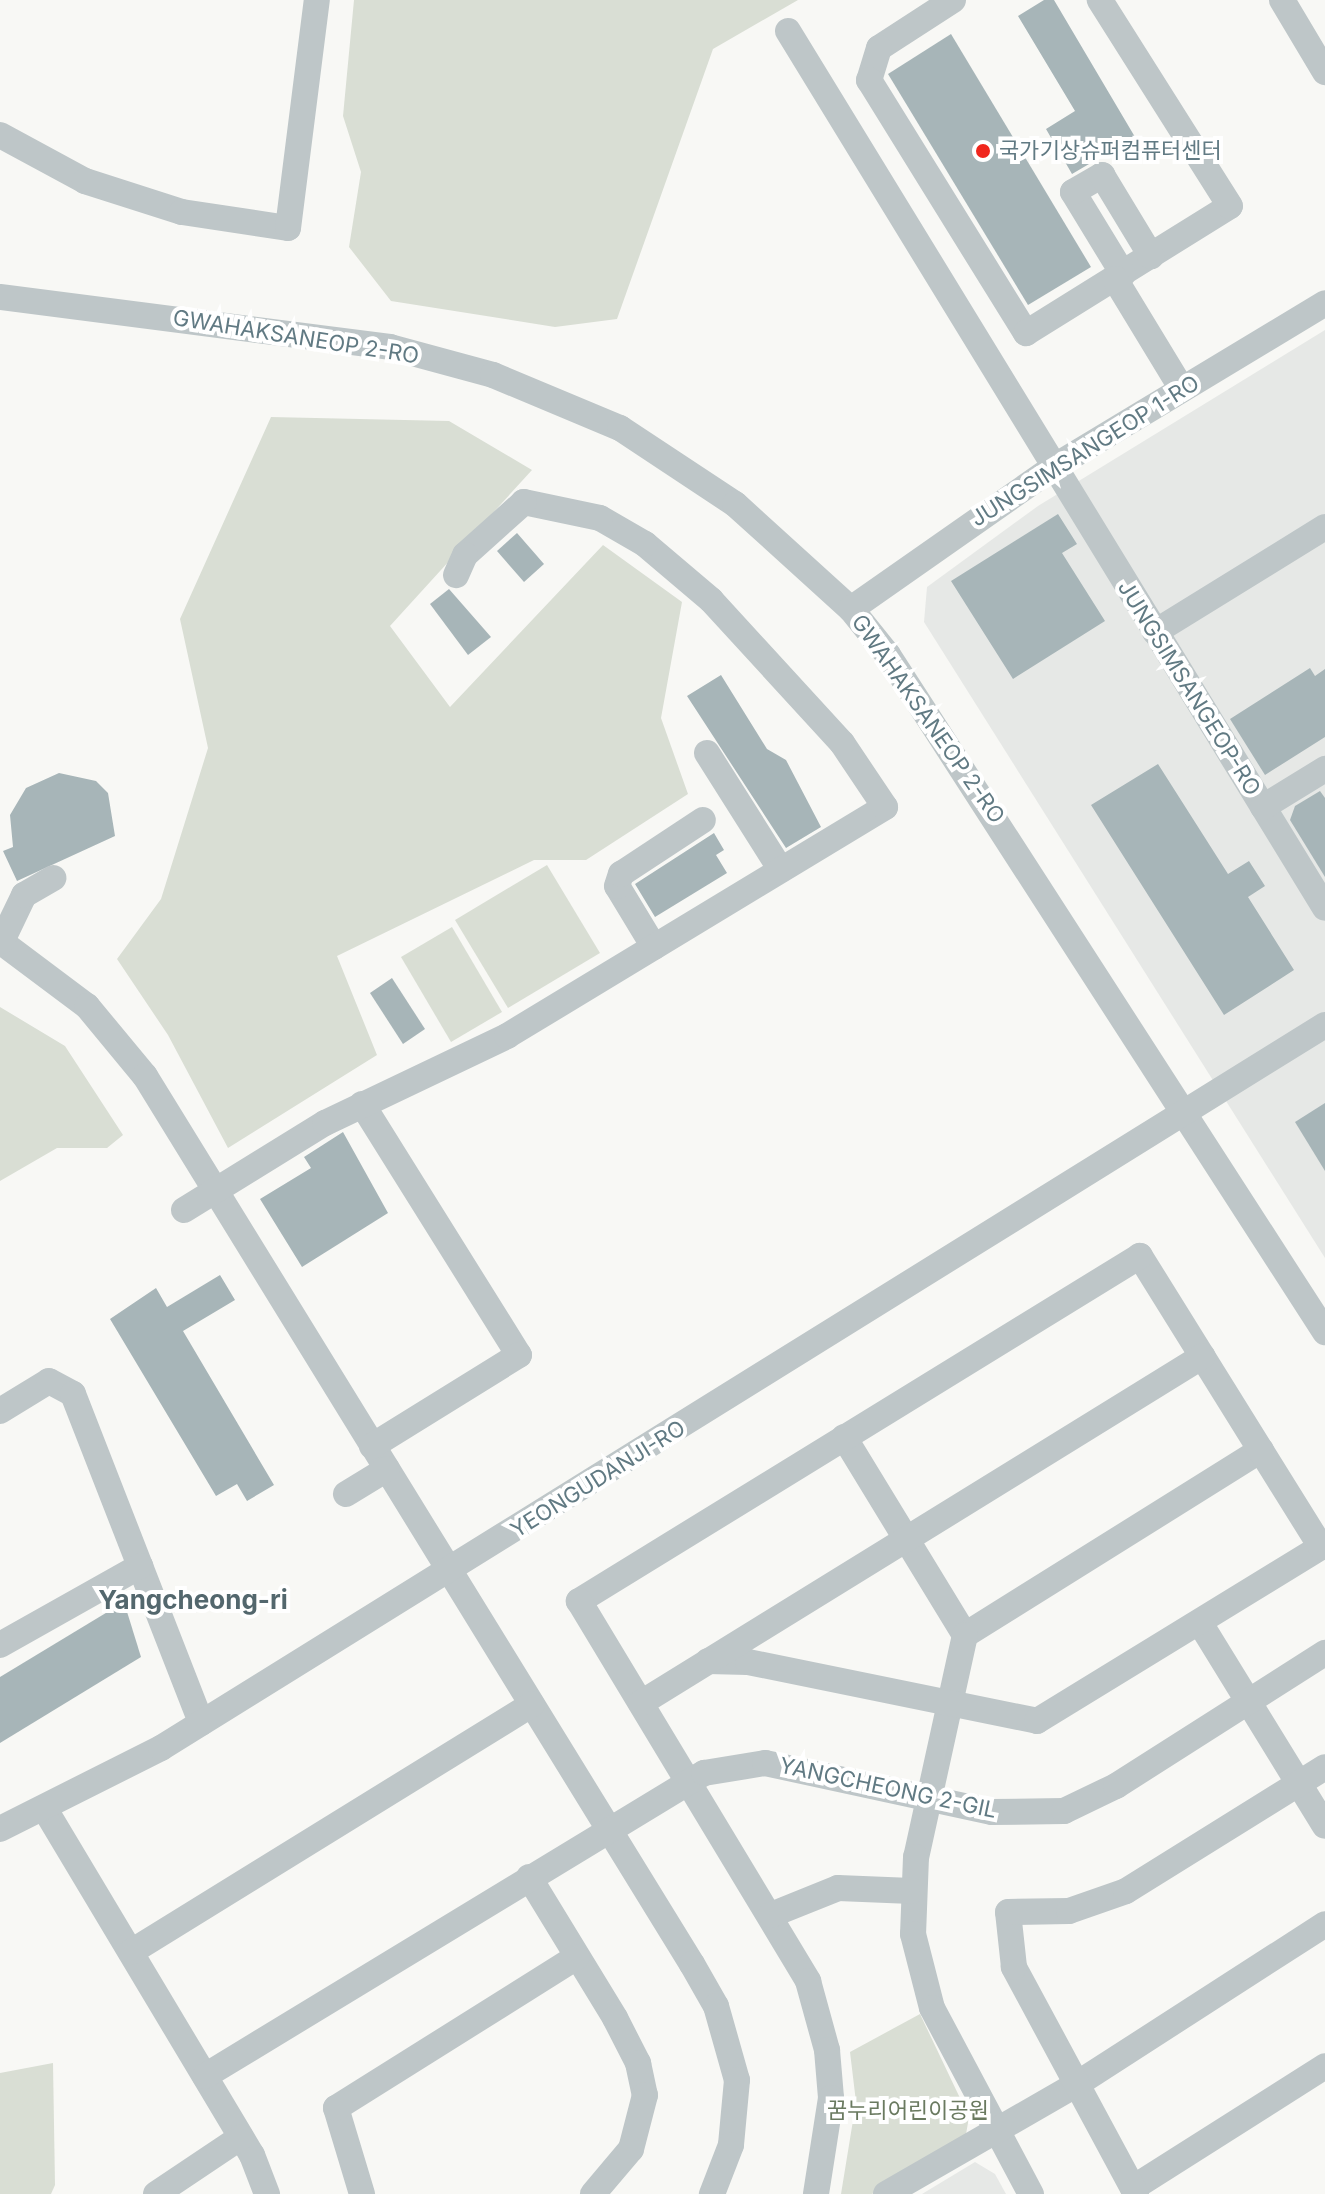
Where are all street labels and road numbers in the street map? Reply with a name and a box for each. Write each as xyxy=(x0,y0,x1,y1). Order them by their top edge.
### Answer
street label: GWAHAKSANEOP 2-RO xyxy=(171,305,421,369)
street label: JUNGSIMSANGEOP 1-RO xyxy=(966,370,1204,532)
street label: JUNGSIMSANGEOP-RO xyxy=(1112,576,1266,800)
street label: GWAHAKSANEOP 2-RO xyxy=(846,610,1010,828)
street label: YEONGUDANJI-RO xyxy=(506,1415,690,1543)
street label: YANGCHEONG 2-GIL xyxy=(777,1752,999,1824)

